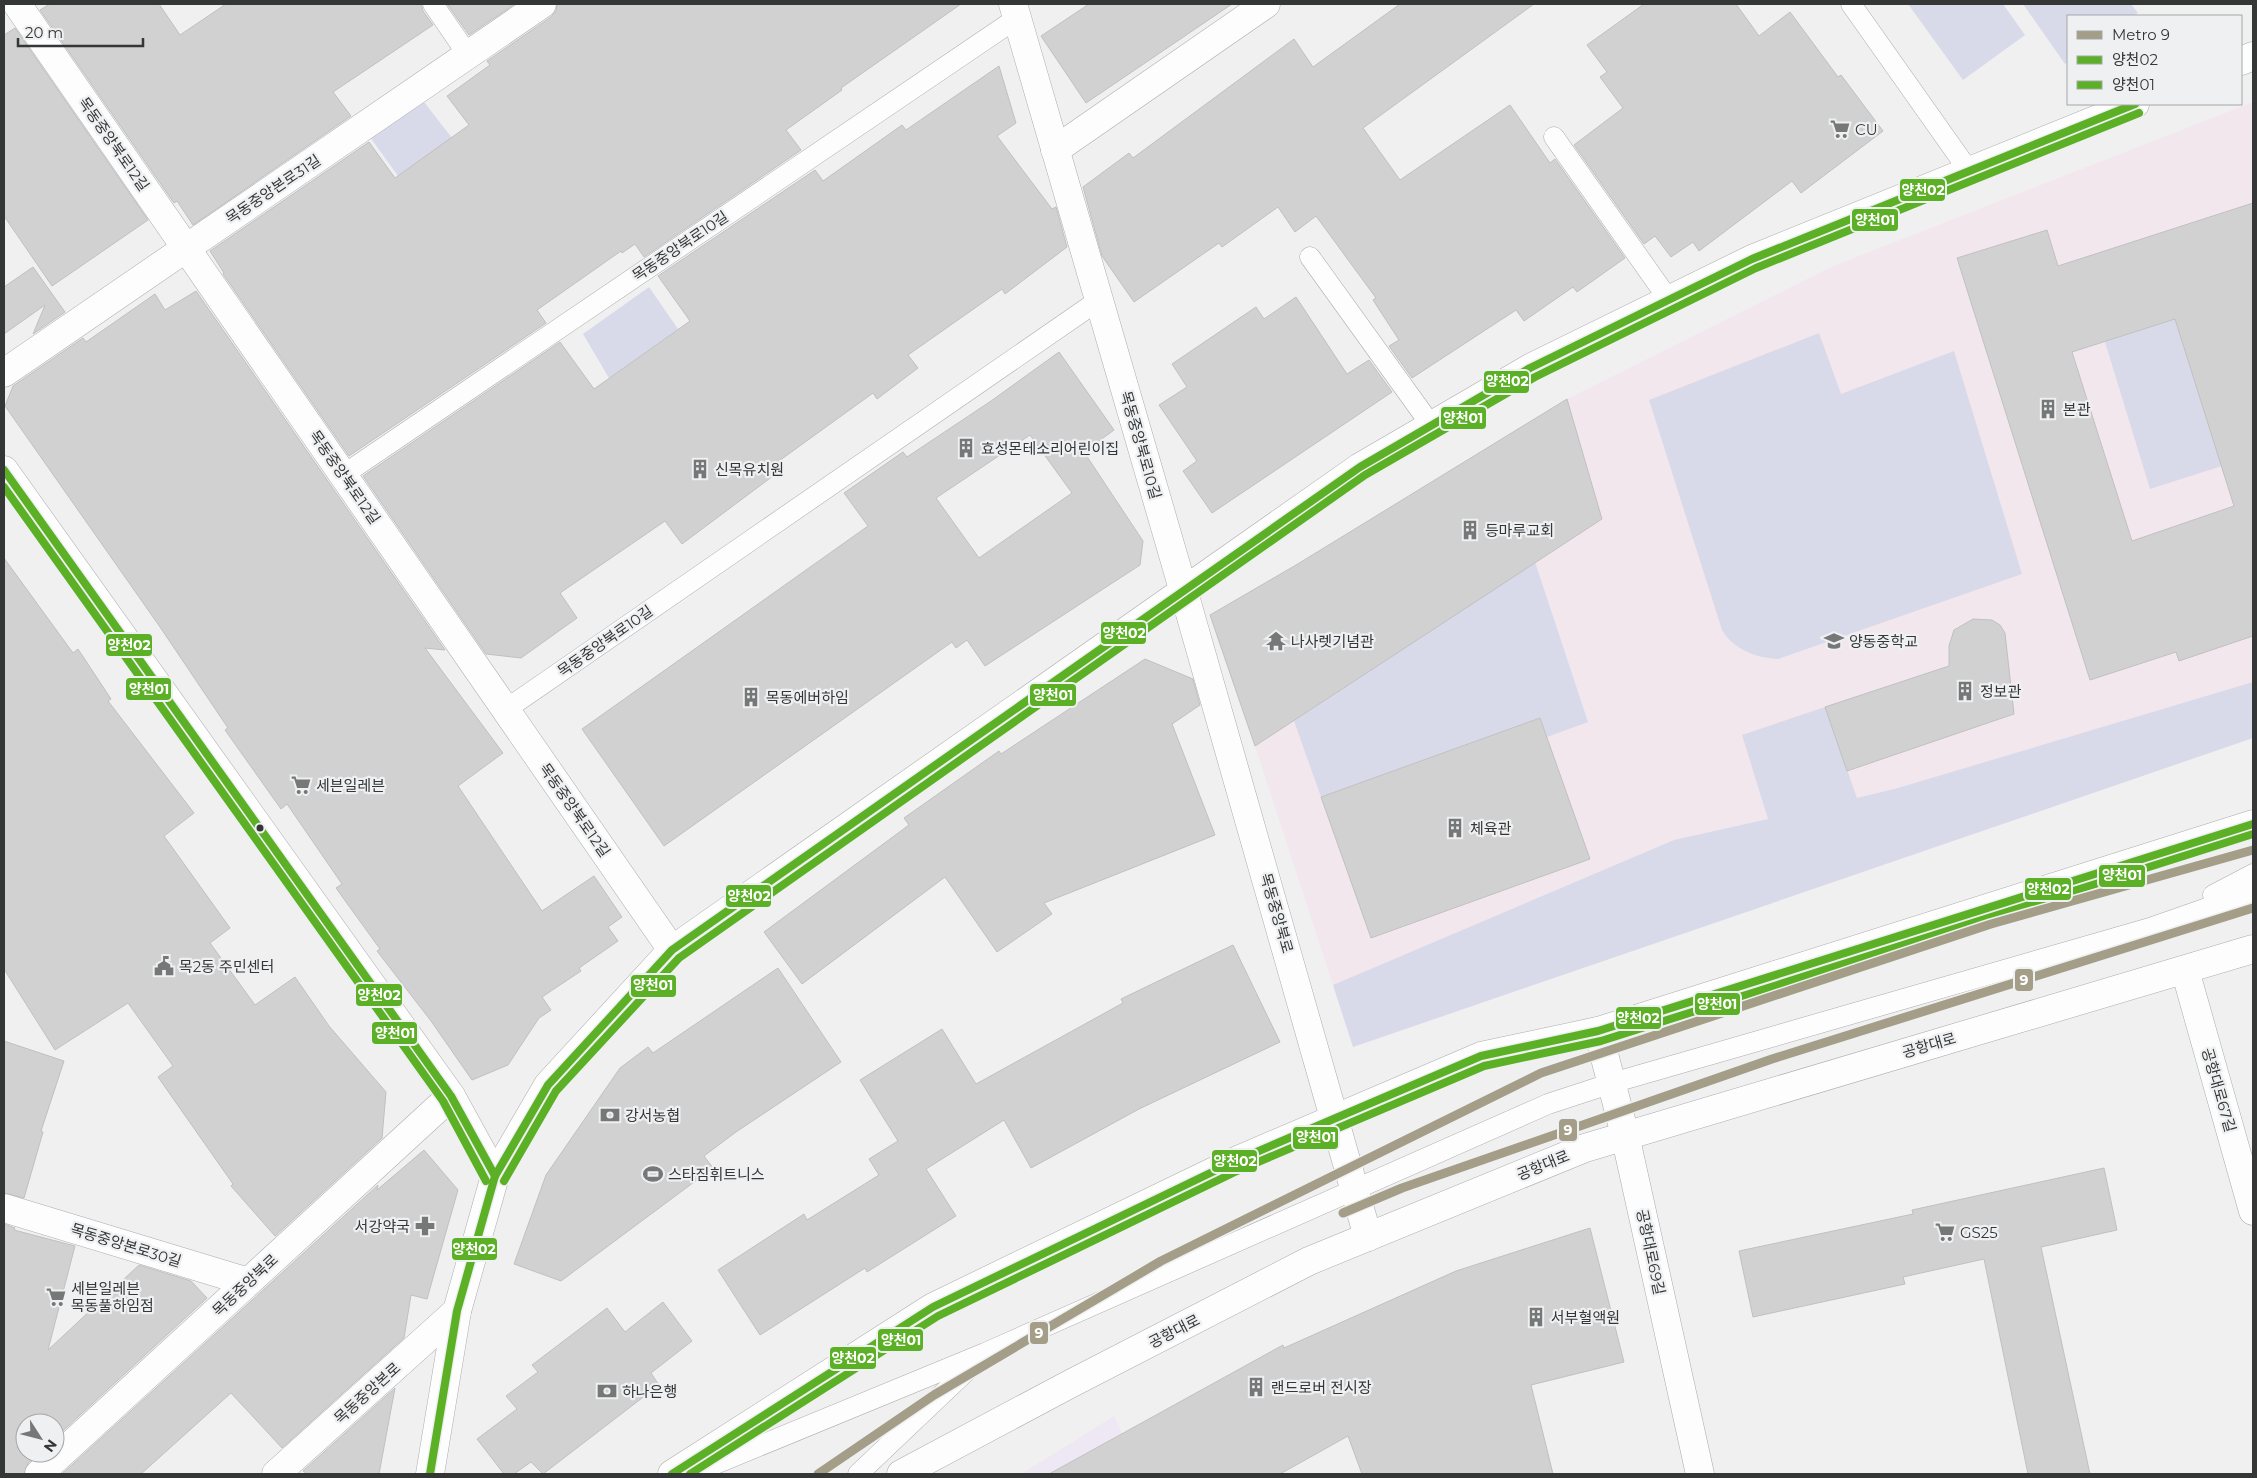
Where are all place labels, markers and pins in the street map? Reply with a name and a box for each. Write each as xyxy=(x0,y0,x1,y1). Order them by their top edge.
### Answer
supermarket icon: CU xyxy=(1829,118,1851,140)
place label: CU xyxy=(1855,120,1878,139)
building icon: 본관 xyxy=(2037,398,2059,420)
place label: 본관 xyxy=(2063,400,2091,419)
building icon: 효성몬테소리어린이집 xyxy=(955,437,977,459)
place label: 효성몬테소리어린이집 xyxy=(981,439,1119,458)
building icon: 신목유치원 xyxy=(689,458,711,480)
place label: 신목유치원 xyxy=(715,460,784,479)
building icon: 등마루교회 xyxy=(1459,519,1481,541)
place label: 등마루교회 xyxy=(1485,521,1554,540)
temple icon: 나사렛기념관 xyxy=(1265,630,1287,652)
school or university icon: 양동중학교 xyxy=(1823,630,1845,652)
place label: 나사렛기념관 xyxy=(1291,632,1374,651)
place label: 양동중학교 xyxy=(1849,632,1918,651)
building icon: 정보관 xyxy=(1954,680,1976,702)
place label: 정보관 xyxy=(1980,682,2022,701)
building icon: 목동에버하임 xyxy=(740,686,762,708)
place label: 목동에버하임 xyxy=(766,688,849,707)
supermarket icon: 세븐일레븐 xyxy=(290,774,312,796)
place label: 세븐일레븐 xyxy=(316,776,385,795)
building icon: 체육관 xyxy=(1444,817,1466,839)
place label: 체육관 xyxy=(1470,819,1512,838)
unlabelled marker xyxy=(255,823,265,833)
public building icon: 목2동 주민센터 xyxy=(153,955,175,977)
place label: 목2동 주민센터 xyxy=(179,957,274,976)
bank icon: 강서농협 xyxy=(599,1104,621,1126)
place label: 강서농협 xyxy=(625,1106,680,1125)
sports icon: 스타짐휘트니스 xyxy=(642,1163,664,1185)
place label: 스타짐휘트니스 xyxy=(668,1165,765,1184)
pharmacy icon: 서강약국 xyxy=(414,1215,436,1237)
place label: 서강약국 xyxy=(355,1217,410,1236)
supermarket icon: GS25 xyxy=(1934,1221,1956,1243)
place label: GS25 xyxy=(1960,1223,1998,1242)
place label: 세븐일레븐 목동풀하임점 xyxy=(71,1279,154,1315)
supermarket icon: 세븐일레븐 목동풀하임점 xyxy=(45,1286,67,1308)
building icon: 서부혈액원 xyxy=(1525,1306,1547,1328)
place label: 서부혈액원 xyxy=(1551,1308,1620,1327)
building icon: 랜드로버 전시장 xyxy=(1245,1376,1267,1398)
place label: 랜드로버 전시장 xyxy=(1271,1378,1372,1397)
bank icon: 하나은행 xyxy=(596,1380,618,1402)
place label: 하나은행 xyxy=(622,1382,677,1401)

